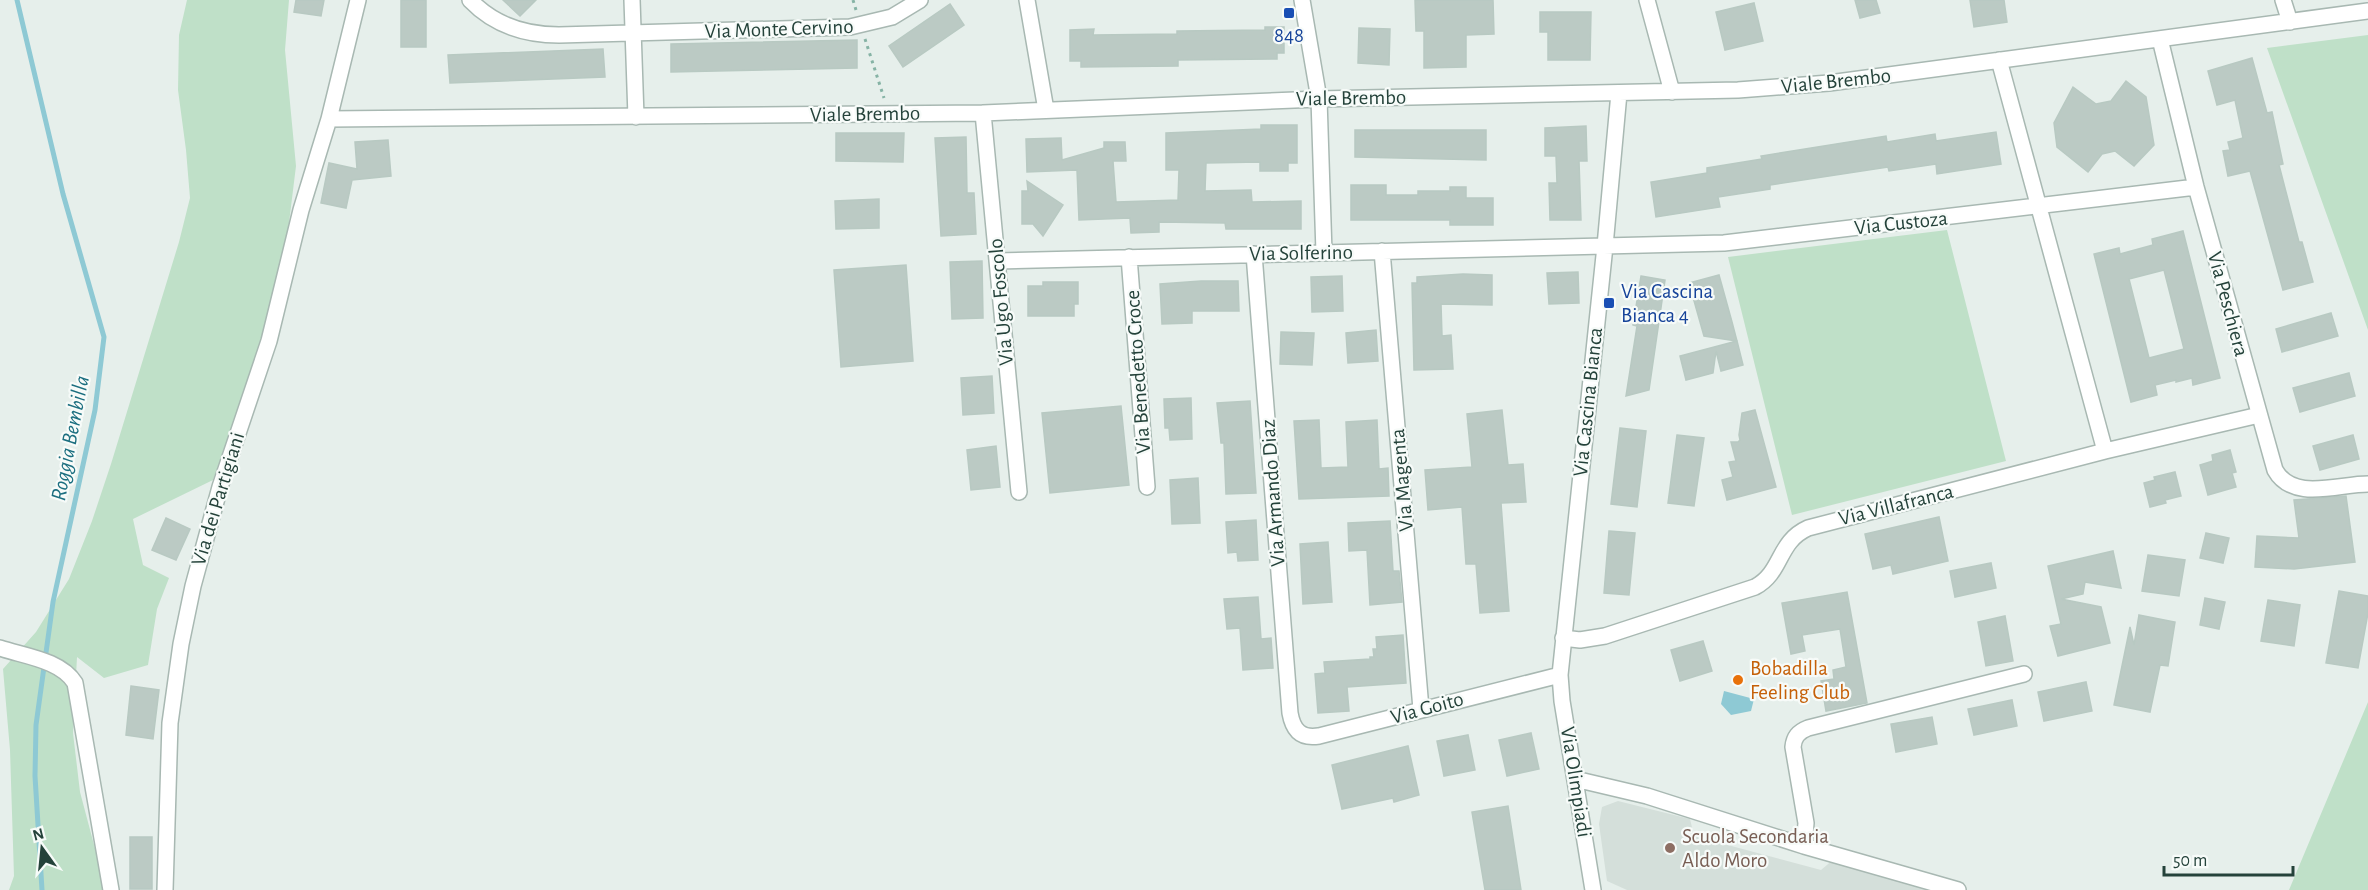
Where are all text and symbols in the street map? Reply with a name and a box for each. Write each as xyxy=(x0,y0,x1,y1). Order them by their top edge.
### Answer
marker: 848 xyxy=(1282,6,1296,20)
street label: Via Monte Cervino xyxy=(704,16,854,42)
place label: 848 xyxy=(1274,25,1304,46)
street label: Viale Brembo xyxy=(1780,65,1892,97)
street label: Viale Brembo xyxy=(1296,87,1406,109)
street label: Viale Brembo xyxy=(810,103,920,125)
street label: Via Custoza xyxy=(1853,208,1949,238)
street label: Via Ugo Foscolo xyxy=(985,238,1017,366)
street label: Via Solferino xyxy=(1249,242,1353,264)
street label: Via Peschiera xyxy=(2204,249,2252,359)
place label: Via Cascina Bianca 4 xyxy=(1621,281,1713,326)
street label: Via Benedetto Croce xyxy=(1122,289,1154,455)
marker: Via Cascina Bianca 4 xyxy=(1602,296,1616,310)
street label: Via Cascina Bianca xyxy=(1570,326,1606,478)
water label: Roggia Bembilla xyxy=(47,373,93,503)
street label: Via Armando Diaz xyxy=(1257,419,1289,567)
street label: Via Magenta xyxy=(1387,427,1417,532)
street label: Via dei Partigiani xyxy=(188,430,248,568)
street label: Via Villafranca xyxy=(1836,481,1956,529)
place label: Bobadilla Feeling Club xyxy=(1750,658,1850,703)
marker: Bobadilla Feeling Club xyxy=(1731,673,1745,687)
street label: Via Goito xyxy=(1388,688,1466,728)
street label: Via Olimpiadi xyxy=(1557,725,1595,839)
north arrow xyxy=(12,818,72,878)
text: N xyxy=(31,825,46,844)
place label: Scuola Secondaria Aldo Moro xyxy=(1682,826,1829,871)
scale bar xyxy=(2164,839,2293,877)
marker: Scuola Secondaria Aldo Moro xyxy=(1663,841,1677,855)
text: 50 m xyxy=(2173,852,2207,870)

